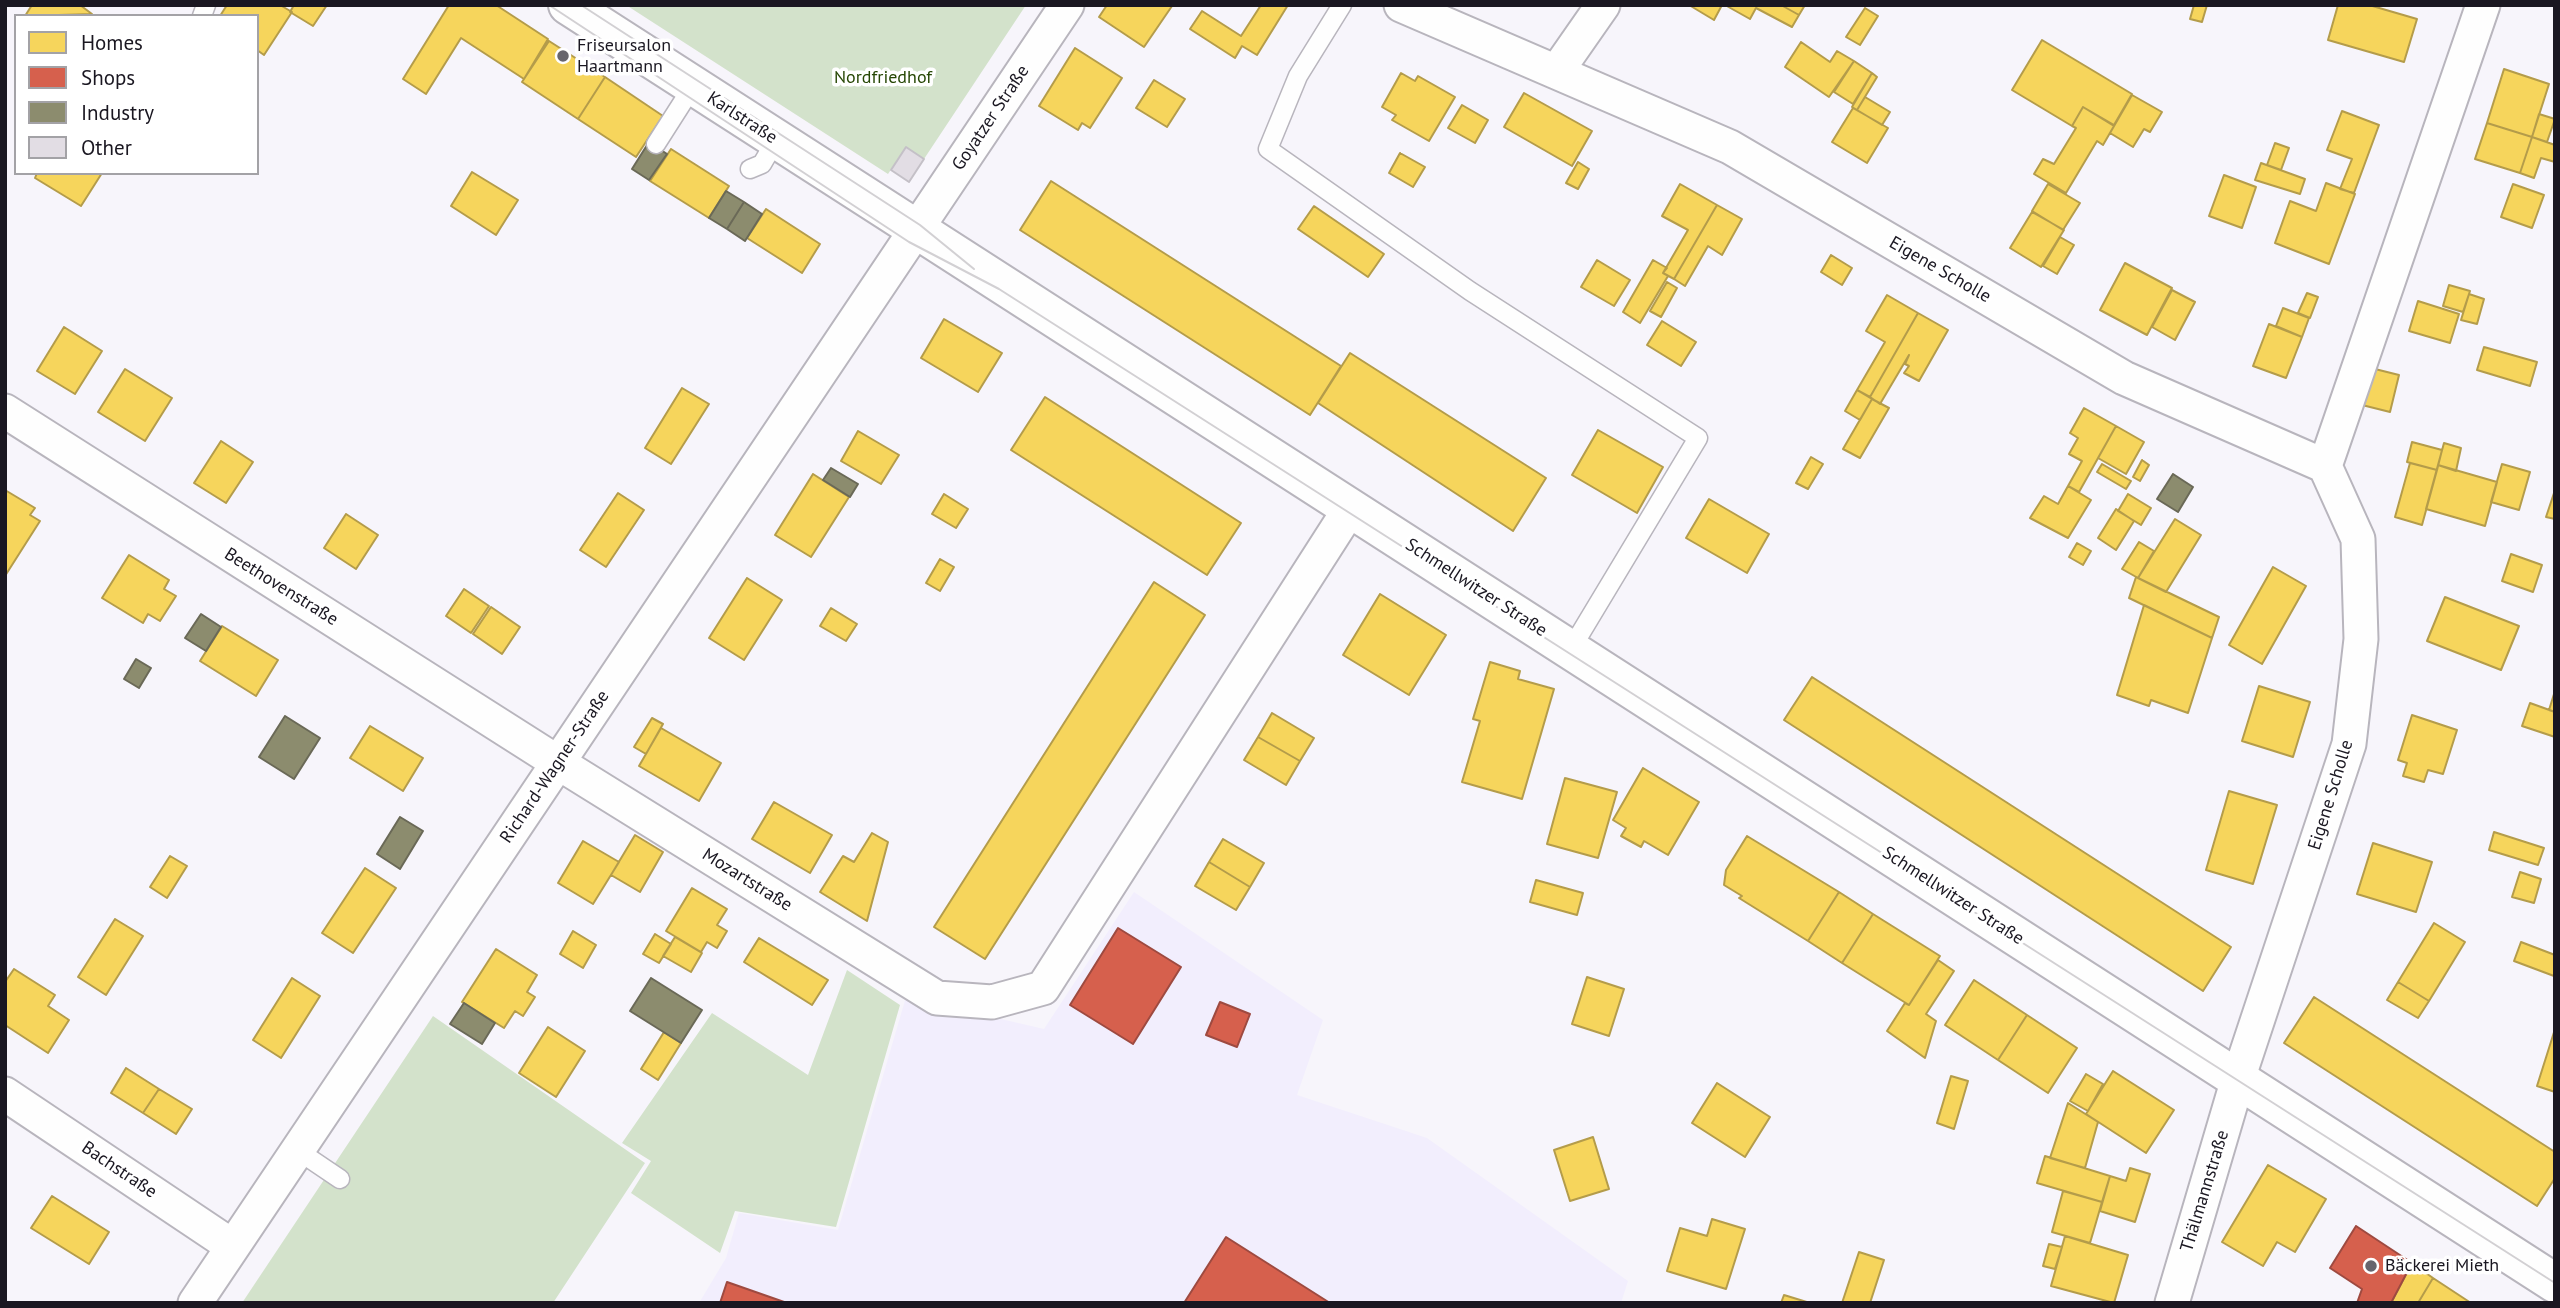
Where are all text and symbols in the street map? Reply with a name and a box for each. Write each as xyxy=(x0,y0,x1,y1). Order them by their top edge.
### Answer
legend xyxy=(14,14,259,175)
text: Homes xyxy=(81,29,143,56)
place label: Friseursalon Haartmann xyxy=(577,35,671,78)
marker: Friseursalon Haartmann xyxy=(555,48,571,64)
street label: Goyatzer Straße xyxy=(948,61,1034,175)
text: Shops xyxy=(81,64,135,91)
park label: Nordfriedhof xyxy=(834,67,932,89)
street label: Karlstraße xyxy=(703,87,781,149)
text: Industry xyxy=(81,99,154,126)
text: Other xyxy=(81,134,132,161)
street label: Eigene Scholle xyxy=(1885,232,1995,308)
street label: Schmellwitzer Straße xyxy=(1401,534,1551,642)
street label: Beethovenstraße xyxy=(220,543,342,631)
street label: Richard-Wagner-Straße xyxy=(496,687,614,847)
street label: Eigene Scholle xyxy=(2304,737,2358,853)
street label: Schmellwitzer Straße xyxy=(1878,842,2028,950)
street label: Mozartstraße xyxy=(698,844,796,916)
street label: Thälmannstraße xyxy=(2176,1128,2234,1254)
street label: Bachstraße xyxy=(77,1137,161,1203)
place label: Bäckerei Mieth xyxy=(2385,1255,2499,1277)
marker: Bäckerei Mieth xyxy=(2363,1258,2379,1274)

